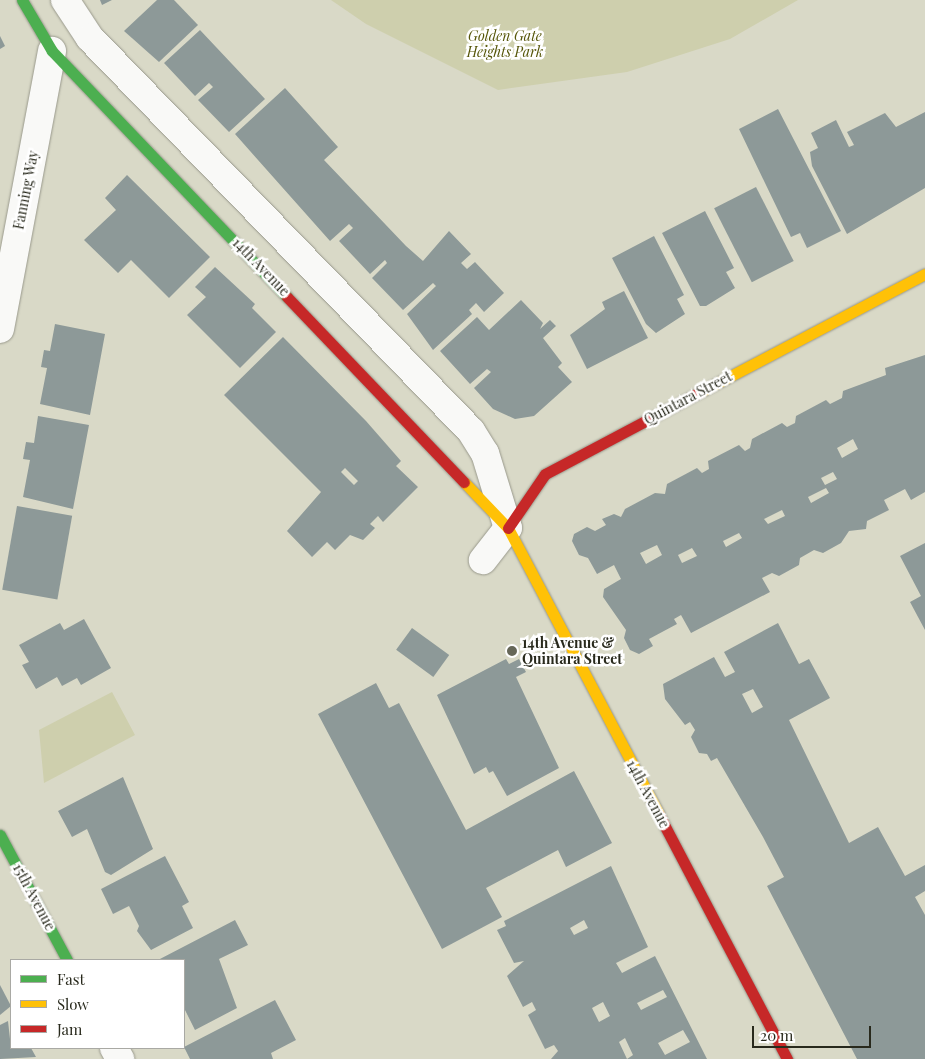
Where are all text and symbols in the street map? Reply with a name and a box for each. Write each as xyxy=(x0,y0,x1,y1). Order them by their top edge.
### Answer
park label: Golden Gate Heights Park xyxy=(467,28,543,60)
street label: Fanning Way xyxy=(10,149,42,231)
street label: 14th Avenue xyxy=(229,234,293,300)
street label: Quintara Street xyxy=(641,368,735,428)
place label: 14th Avenue & Quintara Street xyxy=(522,635,622,668)
marker: 14th Avenue & Quintara Street xyxy=(506,645,518,657)
street label: 14th Avenue xyxy=(623,757,673,831)
street label: 15th Avenue xyxy=(9,861,59,933)
legend xyxy=(10,959,185,1049)
text: Fast xyxy=(57,969,85,989)
text: Slow xyxy=(57,994,89,1014)
scale bar xyxy=(755,1016,874,1048)
text: Jam xyxy=(57,1019,82,1039)
text: 20 m xyxy=(760,1025,793,1045)

